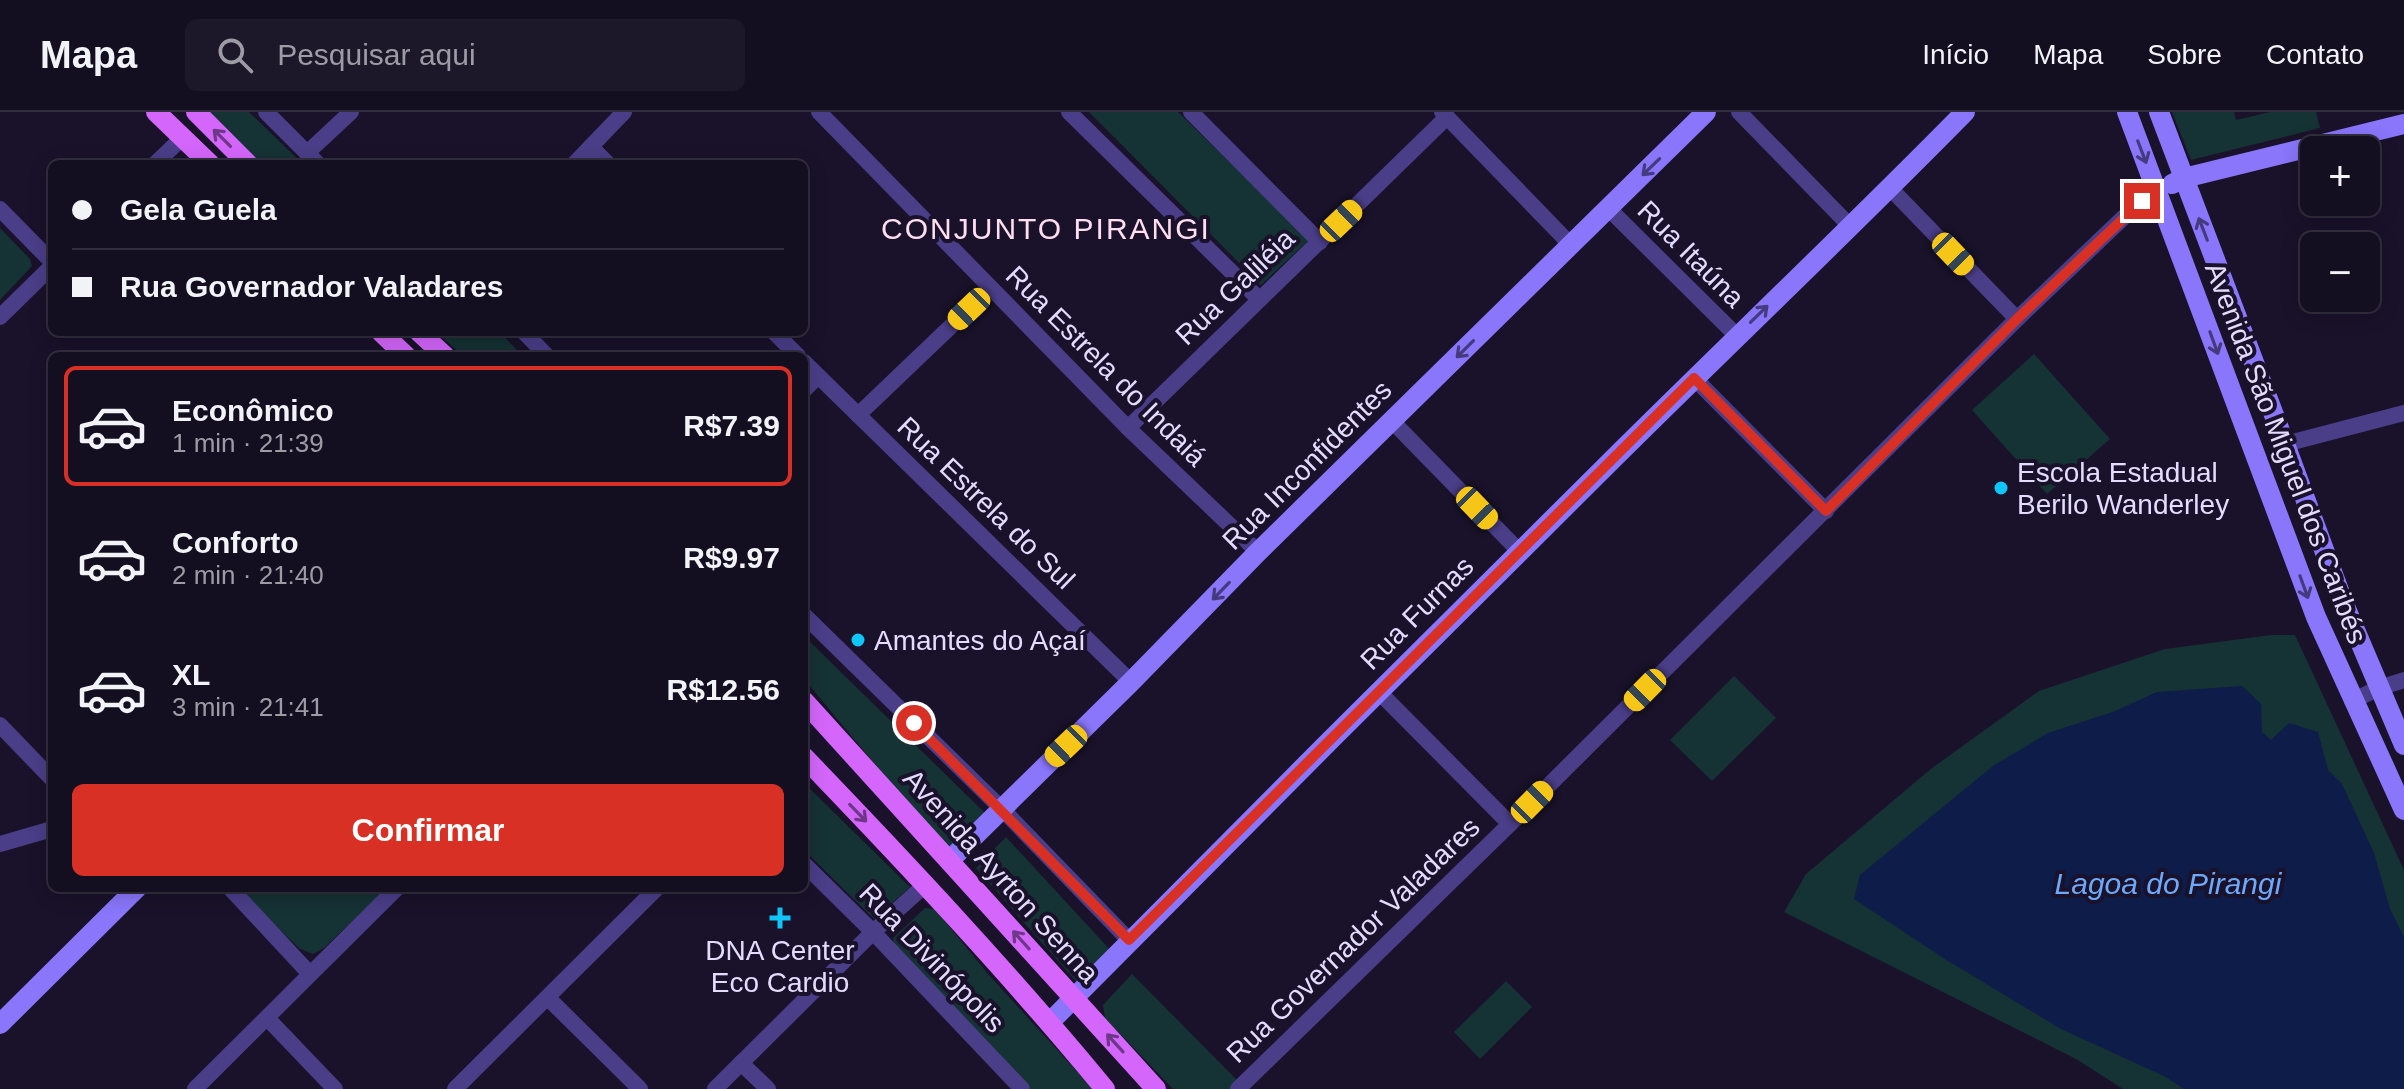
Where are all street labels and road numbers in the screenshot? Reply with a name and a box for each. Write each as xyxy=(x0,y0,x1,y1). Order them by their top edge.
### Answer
street label: Rua Itaúna xyxy=(1632,195,1751,314)
street label: Rua Galiléia xyxy=(1169,223,1301,351)
street label: Avenida São Miguel dos Caribés xyxy=(2199,258,2373,648)
street label: Rua Estrela do Indaiá xyxy=(1000,260,1212,472)
street label: Rua Inconfidentes xyxy=(1216,374,1398,556)
street label: Rua Estrela do Sul xyxy=(891,411,1081,595)
street label: Rua Furnas xyxy=(1354,550,1480,676)
street label: Avenida Ayrton Senna xyxy=(897,763,1105,989)
street label: Rua Governador Valadares xyxy=(1220,811,1486,1069)
street label: Rua Divinópolis xyxy=(853,877,1011,1039)

